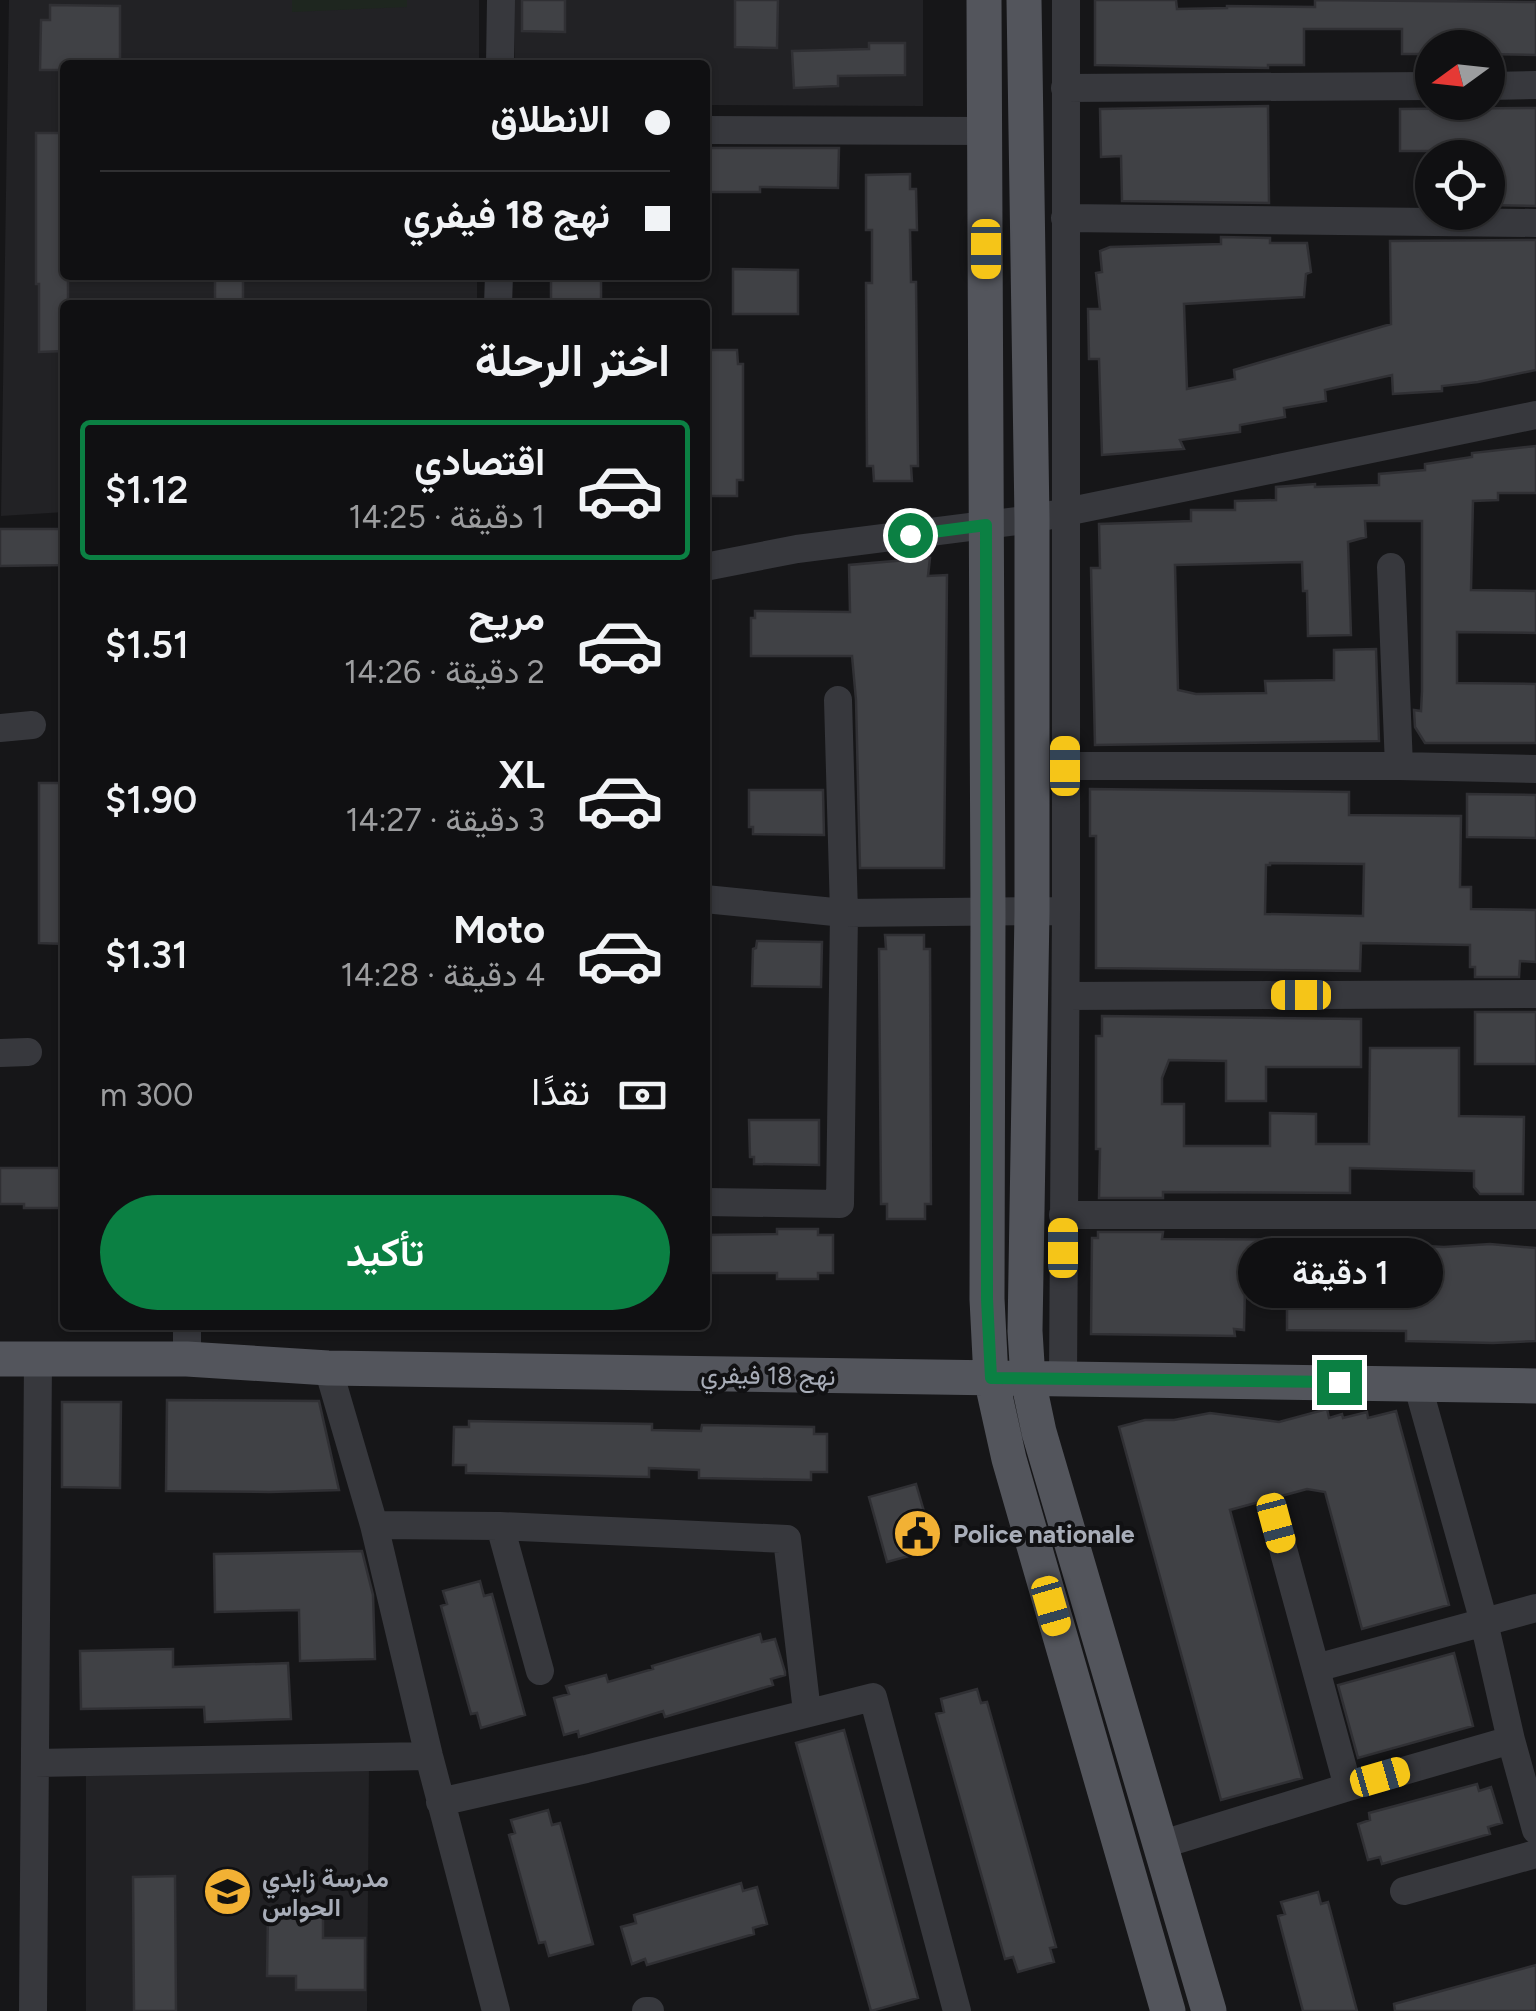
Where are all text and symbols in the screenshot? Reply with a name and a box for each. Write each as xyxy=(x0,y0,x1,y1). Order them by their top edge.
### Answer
north arrow xyxy=(1415,30,1505,120)
map controls xyxy=(1415,30,1505,230)
text: الانطلاق xyxy=(491,96,610,142)
button: locate xyxy=(1415,140,1505,230)
text: نهج 18 فيفري xyxy=(403,192,610,238)
car xyxy=(971,219,1001,279)
text: اختر الرحلة xyxy=(475,333,670,387)
text: اقتصادي xyxy=(414,439,545,485)
icon: car xyxy=(575,445,665,535)
text: $1.12 xyxy=(105,467,189,513)
text: 1 دقيقة · 14:25 xyxy=(348,498,545,536)
route start xyxy=(888,513,933,558)
text: مريح xyxy=(469,594,545,640)
icon: car xyxy=(575,600,665,690)
text: $1.51 xyxy=(105,622,189,668)
text: 2 دقيقة · 14:26 xyxy=(344,653,545,691)
car xyxy=(1050,736,1080,796)
text: XL xyxy=(499,752,545,798)
icon: car xyxy=(575,755,665,845)
text: $1.90 xyxy=(105,777,197,823)
text: 3 دقيقة · 14:27 xyxy=(345,801,545,839)
text: Moto xyxy=(453,907,545,953)
icon: car xyxy=(575,910,665,1000)
text: $1.31 xyxy=(105,932,188,978)
text: 4 دقيقة · 14:28 xyxy=(340,956,545,994)
car xyxy=(1271,980,1331,1010)
icon: cash xyxy=(615,1068,670,1123)
text: نقدًا xyxy=(531,1069,590,1115)
text: 300 m xyxy=(100,1076,194,1114)
button: تأكيد xyxy=(100,1195,670,1310)
car xyxy=(1048,1218,1078,1278)
callout: 1 دقيقة xyxy=(1236,1237,1442,1307)
text: 1 دقيقة xyxy=(1292,1254,1389,1292)
street label: نهج 18 فيفري xyxy=(700,1359,836,1397)
route end xyxy=(1317,1360,1362,1405)
car xyxy=(1254,1490,1298,1556)
public building icon: Police nationale xyxy=(892,1508,944,1560)
place label: Police nationale xyxy=(953,1519,1135,1549)
car xyxy=(1028,1573,1074,1639)
car xyxy=(1347,1754,1413,1800)
place label: مدرسة زايدي الحواس xyxy=(262,1863,389,1923)
school or university icon: مدرسة زايدي الحواس xyxy=(201,1866,253,1918)

